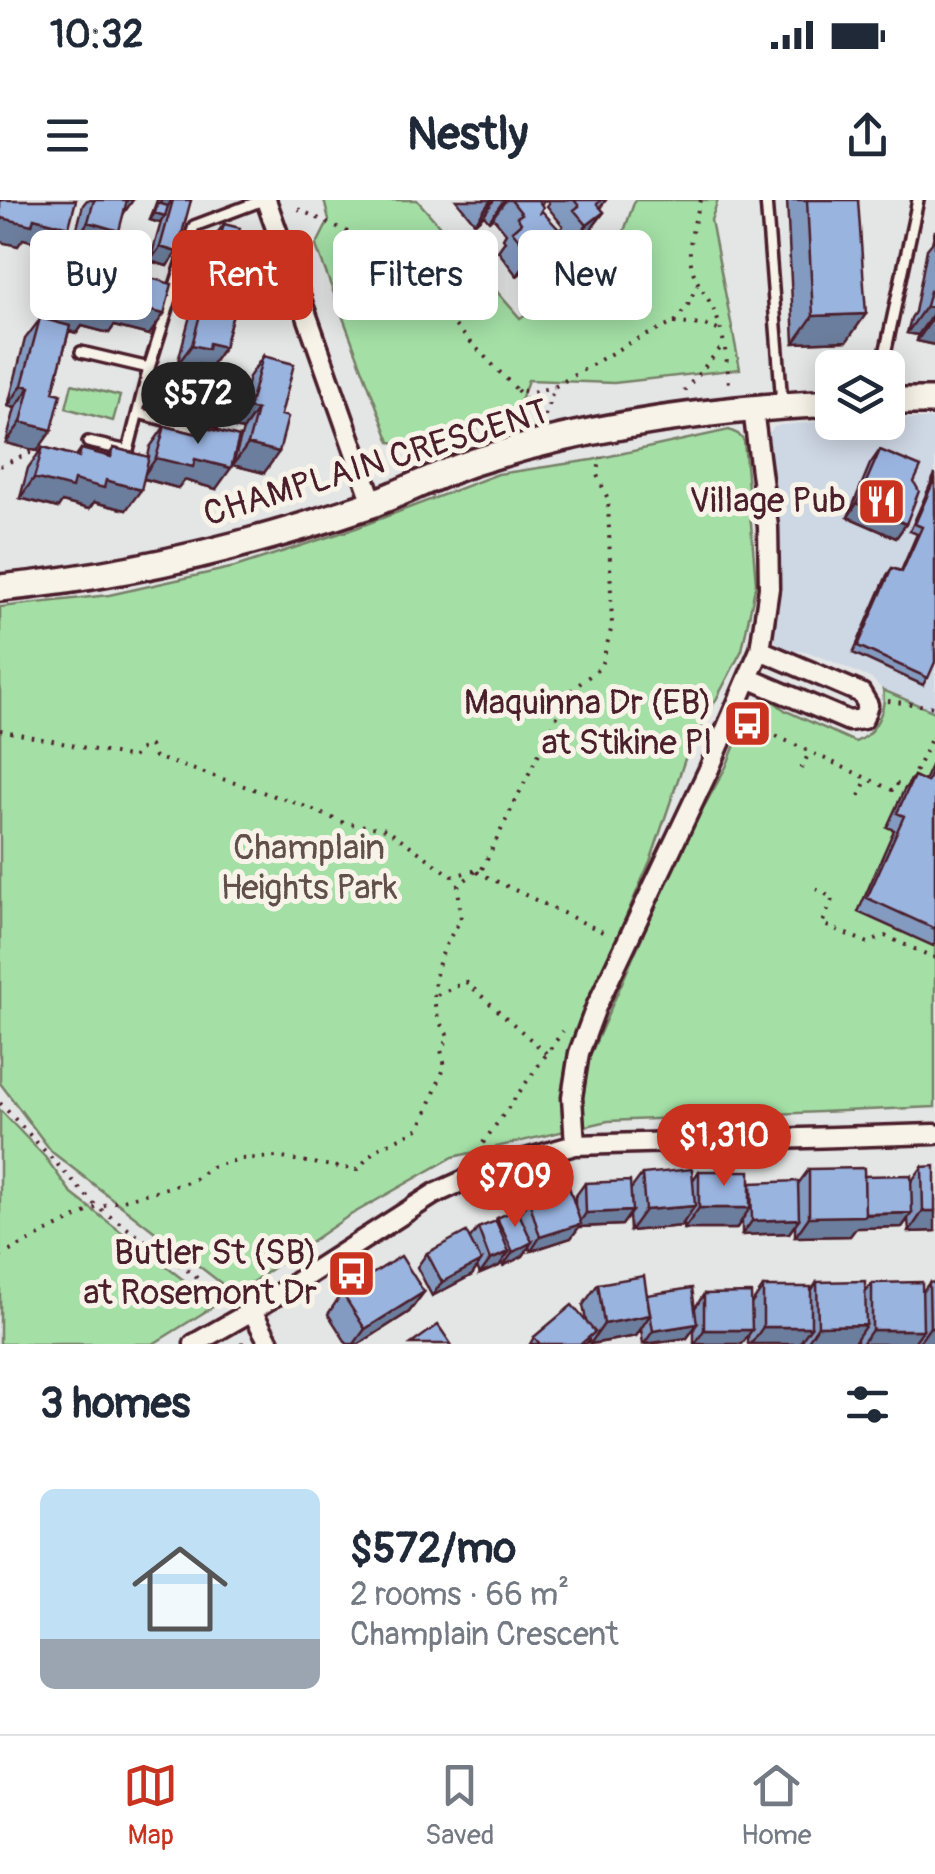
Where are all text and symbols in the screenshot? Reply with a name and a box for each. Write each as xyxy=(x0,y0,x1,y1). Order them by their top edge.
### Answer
text: 10:32 xyxy=(50,11,143,59)
text: Nestly xyxy=(407,107,528,163)
icon: menu xyxy=(40,108,95,163)
icon: share xyxy=(840,108,895,163)
chip: Buy xyxy=(30,230,152,320)
chip: Rent xyxy=(172,230,313,320)
chip: Filters xyxy=(333,230,498,320)
chip: New xyxy=(518,230,652,320)
map controls xyxy=(815,350,905,440)
button: layers xyxy=(815,350,905,440)
pin: $572 xyxy=(139,362,257,447)
text: $572 xyxy=(163,374,233,414)
street label: CHAMPLAIN CRESCENT xyxy=(198,390,554,536)
restaurant icon: Village Pub xyxy=(855,475,907,527)
place label: Village Pub xyxy=(689,479,846,523)
place label: Maquinna Dr (EB) at Stikine Pl xyxy=(464,681,712,765)
bus stop icon: Maquinna Dr (EB) at Stikine Pl xyxy=(721,697,773,749)
park label: Champlain Heights Park xyxy=(220,826,398,910)
pin: $1,310 xyxy=(643,1104,805,1189)
text: $1,310 xyxy=(679,1116,769,1156)
pin: $709 xyxy=(456,1145,574,1230)
text: $709 xyxy=(479,1157,551,1197)
place label: Butler St (SB) at Rosemont Dr xyxy=(83,1231,317,1315)
bus stop icon: Butler St (SB) at Rosemont Dr xyxy=(326,1247,378,1299)
icon: filters xyxy=(840,1377,895,1432)
text: 3 homes xyxy=(40,1378,190,1430)
text: $572/mo xyxy=(350,1523,516,1575)
icon: home xyxy=(120,1529,240,1649)
text: 2 rooms · 66 m² xyxy=(350,1575,569,1615)
text: Champlain Crescent xyxy=(350,1615,619,1655)
tab: Map xyxy=(123,1758,178,1853)
tab: Saved xyxy=(425,1758,494,1853)
tab: Home xyxy=(741,1758,812,1853)

